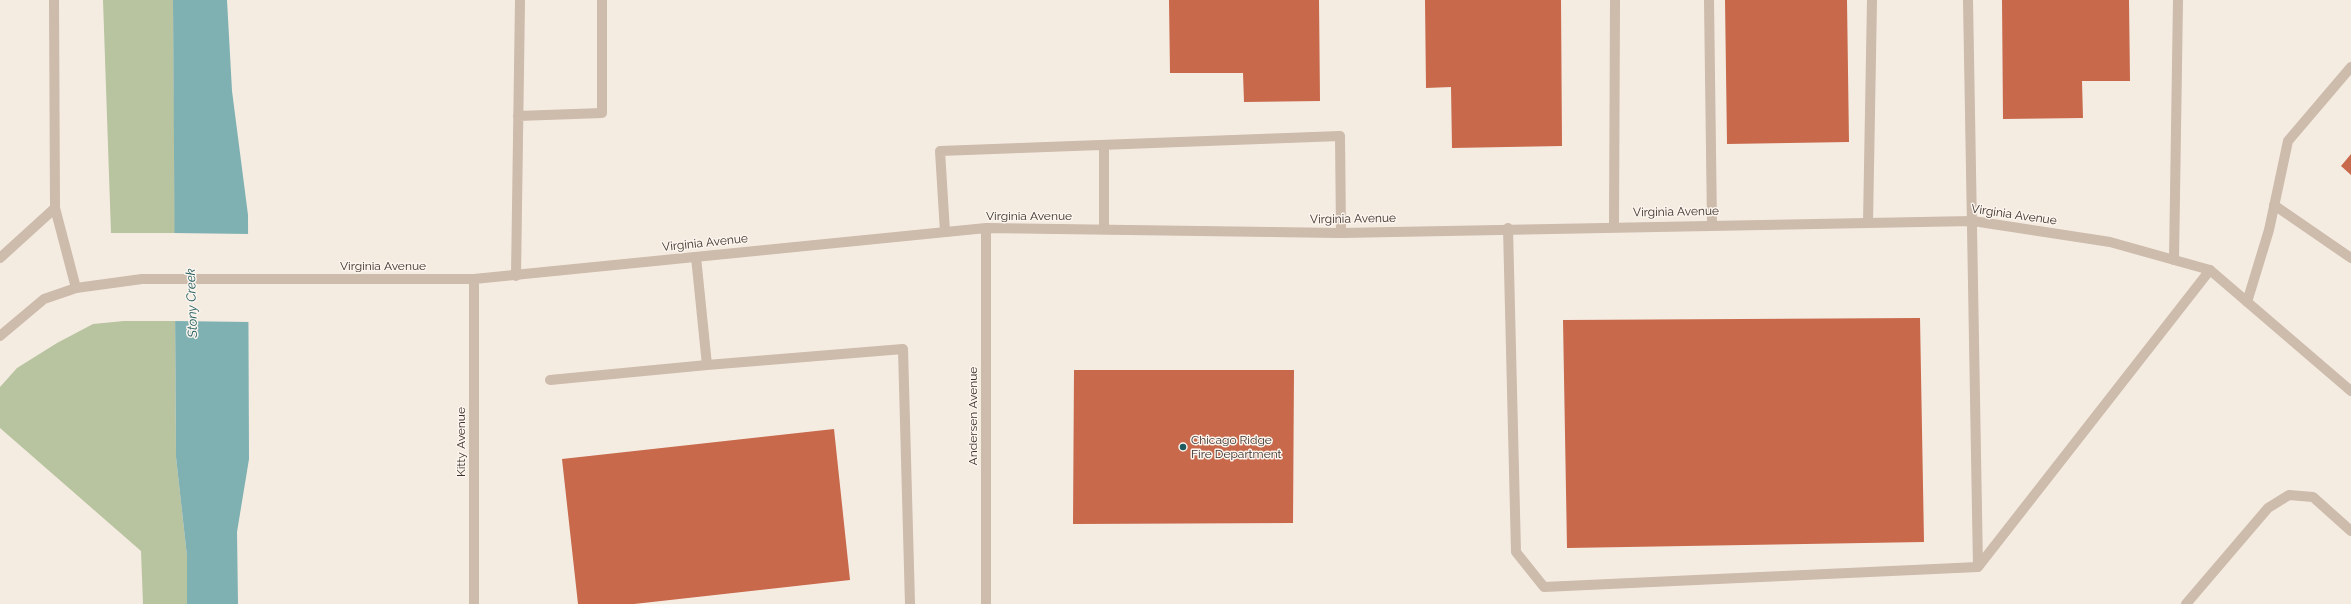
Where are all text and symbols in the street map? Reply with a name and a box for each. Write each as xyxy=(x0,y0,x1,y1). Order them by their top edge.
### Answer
street label: Virginia Avenue xyxy=(1970,202,2058,228)
street label: Virginia Avenue xyxy=(1633,204,1719,220)
street label: Virginia Avenue xyxy=(986,209,1072,223)
street label: Virginia Avenue xyxy=(1310,211,1396,227)
street label: Virginia Avenue xyxy=(661,231,749,255)
street label: Virginia Avenue xyxy=(340,259,426,273)
water label: Stony Creek xyxy=(183,268,201,338)
street label: Andersen Avenue xyxy=(966,367,980,465)
street label: Kitty Avenue xyxy=(454,407,468,477)
place label: Chicago Ridge Fire Department xyxy=(1191,433,1282,461)
marker: Chicago Ridge Fire Department xyxy=(1178,442,1188,452)

